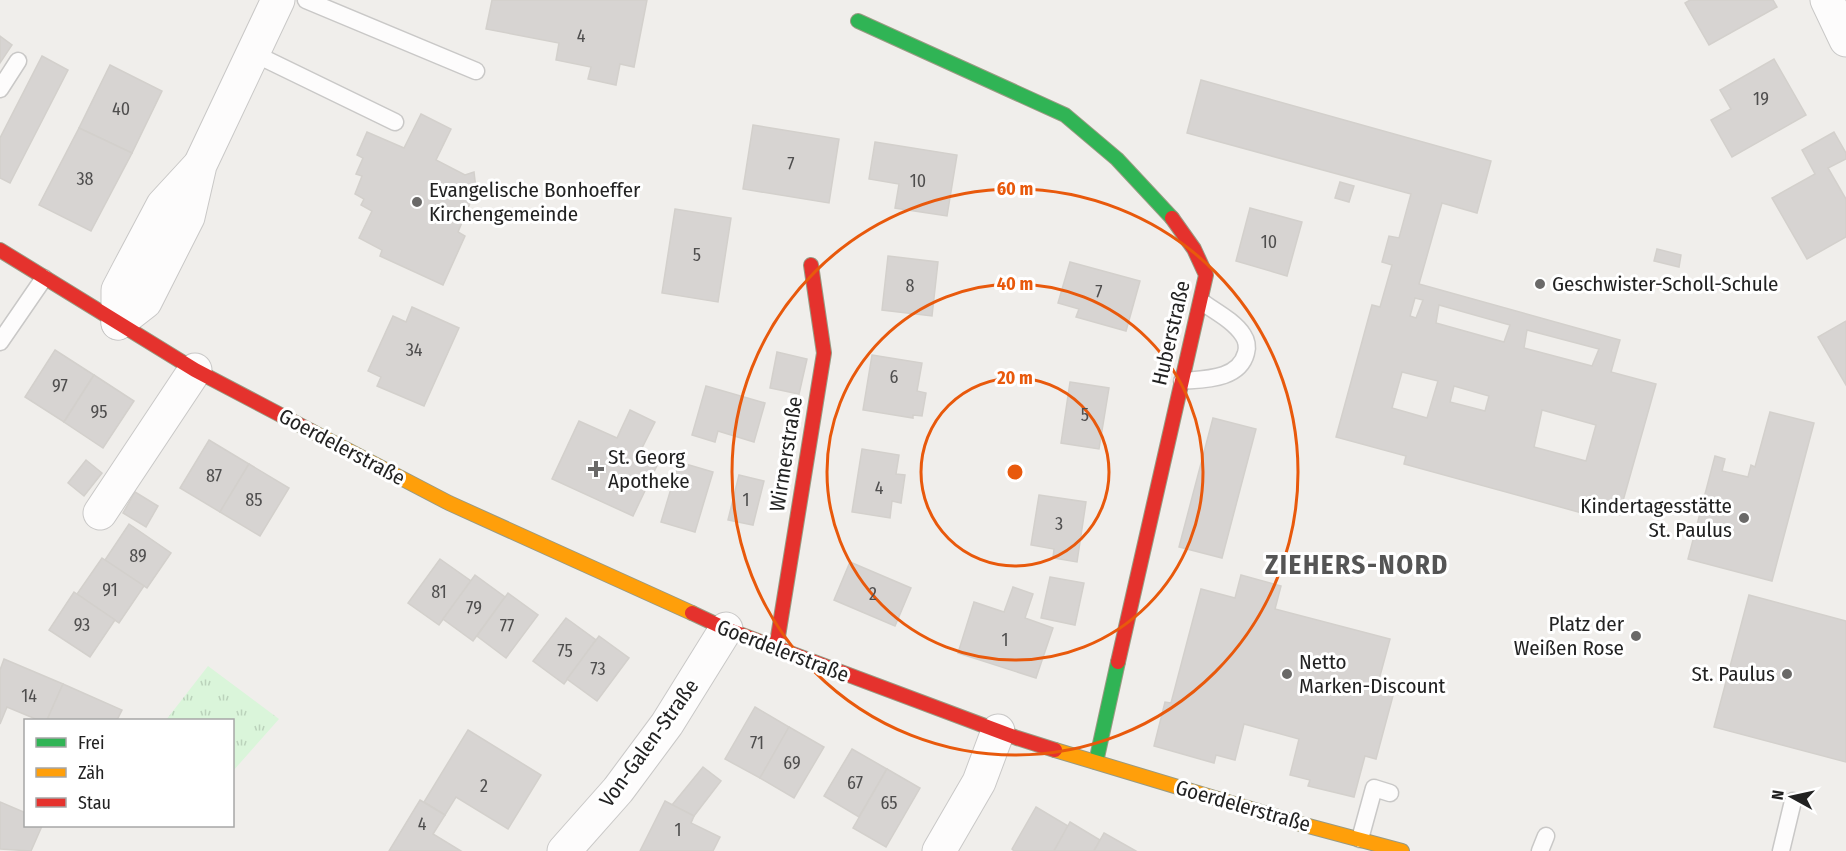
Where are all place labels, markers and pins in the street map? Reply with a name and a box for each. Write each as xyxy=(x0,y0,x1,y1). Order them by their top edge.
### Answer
place label: Evangelische Bonhoeffer Kirchengemeinde xyxy=(429,177,641,227)
marker: Evangelische Bonhoeffer Kirchengemeinde xyxy=(410,195,424,209)
place label: Geschwister-Scholl-Schule xyxy=(1552,271,1778,297)
marker: Geschwister-Scholl-Schule xyxy=(1533,277,1547,291)
place label: St. Georg Apotheke xyxy=(608,444,690,494)
marker: St. Georg Apotheke xyxy=(589,462,603,476)
centre of rings xyxy=(1005,462,1025,482)
place label: Kindertagesstätte St. Paulus xyxy=(1580,493,1732,543)
marker: Kindertagesstätte St. Paulus xyxy=(1737,511,1751,525)
place label: Platz der Weißen Rose xyxy=(1514,611,1625,661)
marker: Platz der Weißen Rose xyxy=(1629,629,1643,643)
place label: Netto Marken-Discount xyxy=(1299,649,1445,699)
place label: St. Paulus xyxy=(1692,661,1775,687)
marker: Netto Marken-Discount xyxy=(1280,667,1294,681)
marker: St. Paulus xyxy=(1780,667,1794,681)

